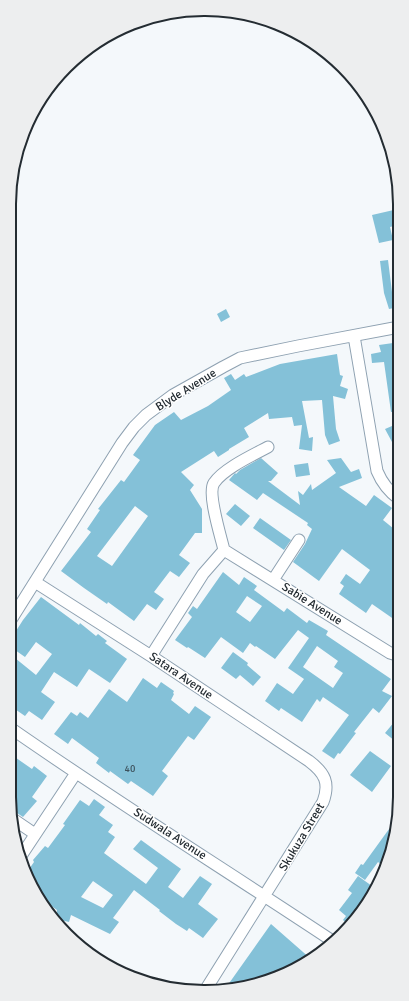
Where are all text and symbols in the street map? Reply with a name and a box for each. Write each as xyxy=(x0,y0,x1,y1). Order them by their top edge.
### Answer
street label: Blyde Avenue xyxy=(153,365,219,415)
street label: Sabie Avenue xyxy=(279,579,345,629)
street label: Satara Avenue xyxy=(146,649,216,703)
house number: 40 xyxy=(125,763,135,775)
street label: Skukuza Street xyxy=(276,800,328,874)
street label: Sudwala Avenue xyxy=(131,805,209,863)

